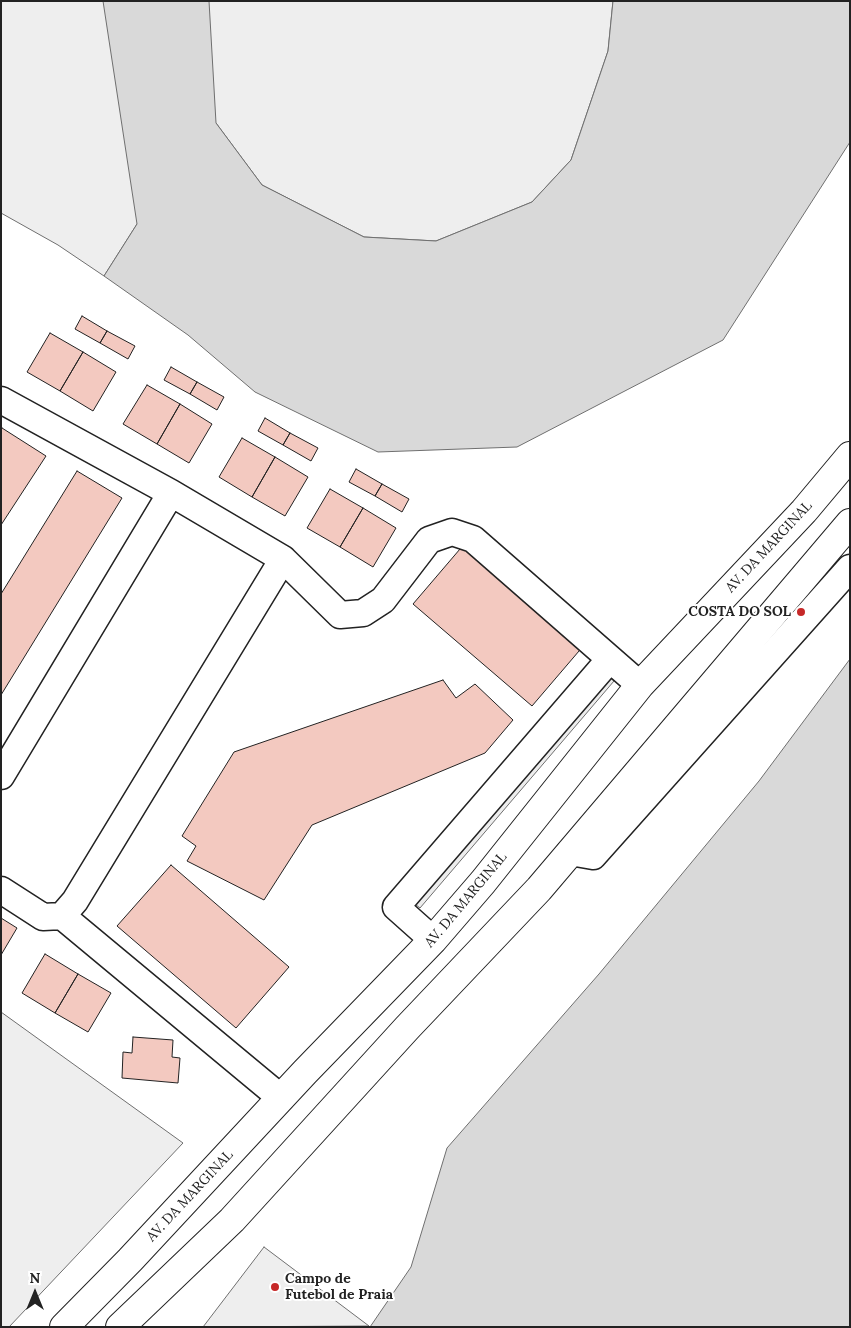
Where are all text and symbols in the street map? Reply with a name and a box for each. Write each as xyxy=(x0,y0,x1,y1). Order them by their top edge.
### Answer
street label: AV. DA MARGINAL xyxy=(722,498,816,596)
place label: COSTA DO SOL xyxy=(688,604,791,620)
marker: COSTA DO SOL xyxy=(795,606,807,618)
street label: AV. DA MARGINAL xyxy=(421,849,511,951)
street label: AV. DA MARGINAL xyxy=(143,1147,237,1245)
north arrow xyxy=(10,1268,60,1318)
text: N xyxy=(30,1269,40,1287)
place label: Campo de Futebol de Praia xyxy=(285,1271,393,1304)
marker: Campo de Futebol de Praia xyxy=(269,1281,281,1293)

